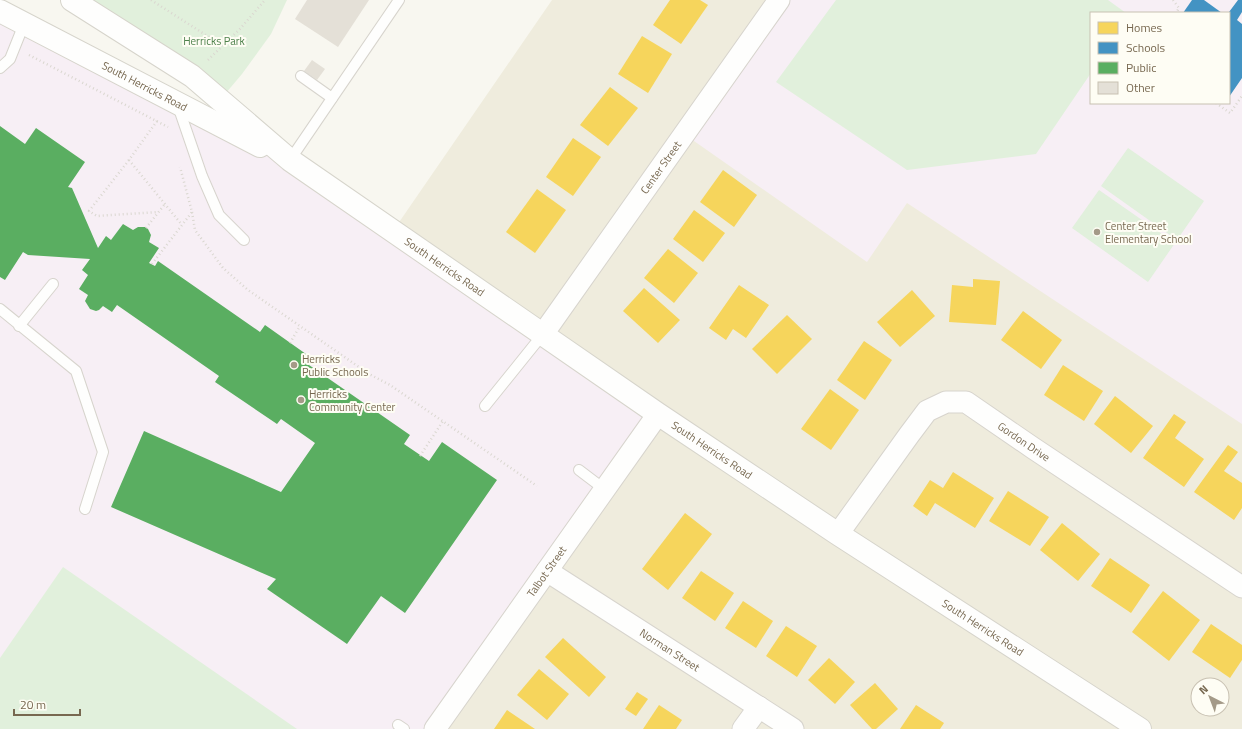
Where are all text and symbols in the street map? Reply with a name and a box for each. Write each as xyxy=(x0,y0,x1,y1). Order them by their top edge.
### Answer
legend xyxy=(1090,12,1230,104)
text: Homes xyxy=(1126,18,1162,37)
park label: Herricks Park xyxy=(183,33,246,49)
text: Schools xyxy=(1126,38,1166,57)
street label: South Herricks Road xyxy=(99,57,190,115)
text: Public xyxy=(1126,58,1156,77)
text: Other xyxy=(1126,78,1155,97)
street label: Center Street xyxy=(636,138,685,197)
place label: Center Street Elementary School xyxy=(1105,218,1192,247)
marker: Center Street Elementary School xyxy=(1092,227,1102,237)
street label: South Herricks Road xyxy=(401,233,488,300)
place label: Herricks Public Schools xyxy=(302,351,368,380)
marker: Herricks Public Schools xyxy=(289,360,299,370)
place label: Herricks Community Center xyxy=(309,386,396,415)
marker: Herricks Community Center xyxy=(296,395,306,405)
street label: South Herricks Road xyxy=(668,417,756,483)
street label: Gordon Drive xyxy=(994,418,1054,465)
street label: Talbot Street xyxy=(523,543,570,600)
street label: South Herricks Road xyxy=(939,595,1027,660)
street label: Norman Street xyxy=(637,625,703,675)
north arrow xyxy=(1190,677,1230,717)
text: N xyxy=(1195,681,1211,698)
scale bar xyxy=(14,691,80,717)
text: 20 m xyxy=(20,695,46,714)

